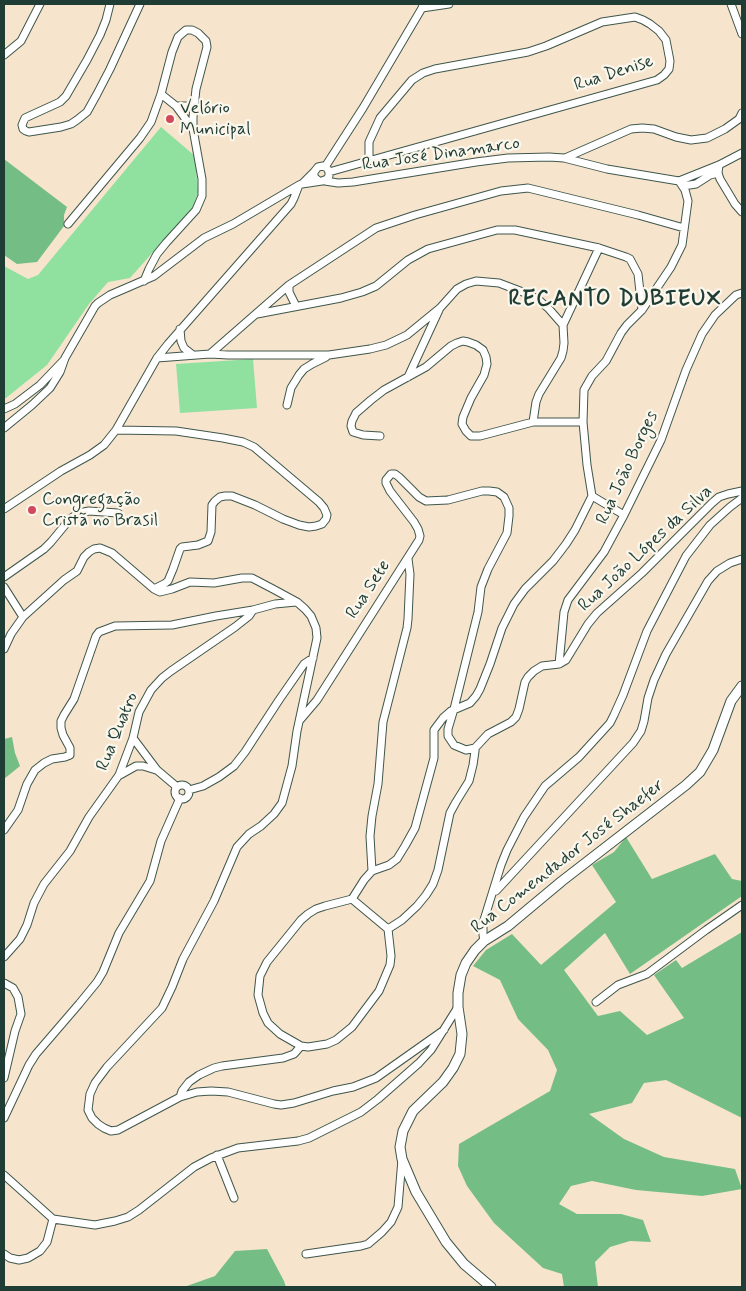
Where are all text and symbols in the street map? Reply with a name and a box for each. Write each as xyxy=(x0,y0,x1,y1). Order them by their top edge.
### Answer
street label: Rua Denise xyxy=(571,51,657,97)
place label: Velório Municipal xyxy=(180,98,251,140)
marker: Velório Municipal xyxy=(164,113,176,125)
street label: Rua José Dinamarco xyxy=(361,133,521,177)
district label: RECANTO DUBIEUX xyxy=(509,287,721,313)
street label: Rua João Borges xyxy=(592,408,664,528)
street label: Rua João Lópes da Silva xyxy=(574,481,718,617)
place label: Congregação Cristã no Brasil xyxy=(42,489,158,532)
marker: Congregação Cristã no Brasil xyxy=(26,504,38,516)
street label: Rua Sete xyxy=(342,557,396,623)
street label: Rua Quatro xyxy=(92,690,144,774)
street label: Rua Comendador José Shaefer xyxy=(467,775,669,939)

